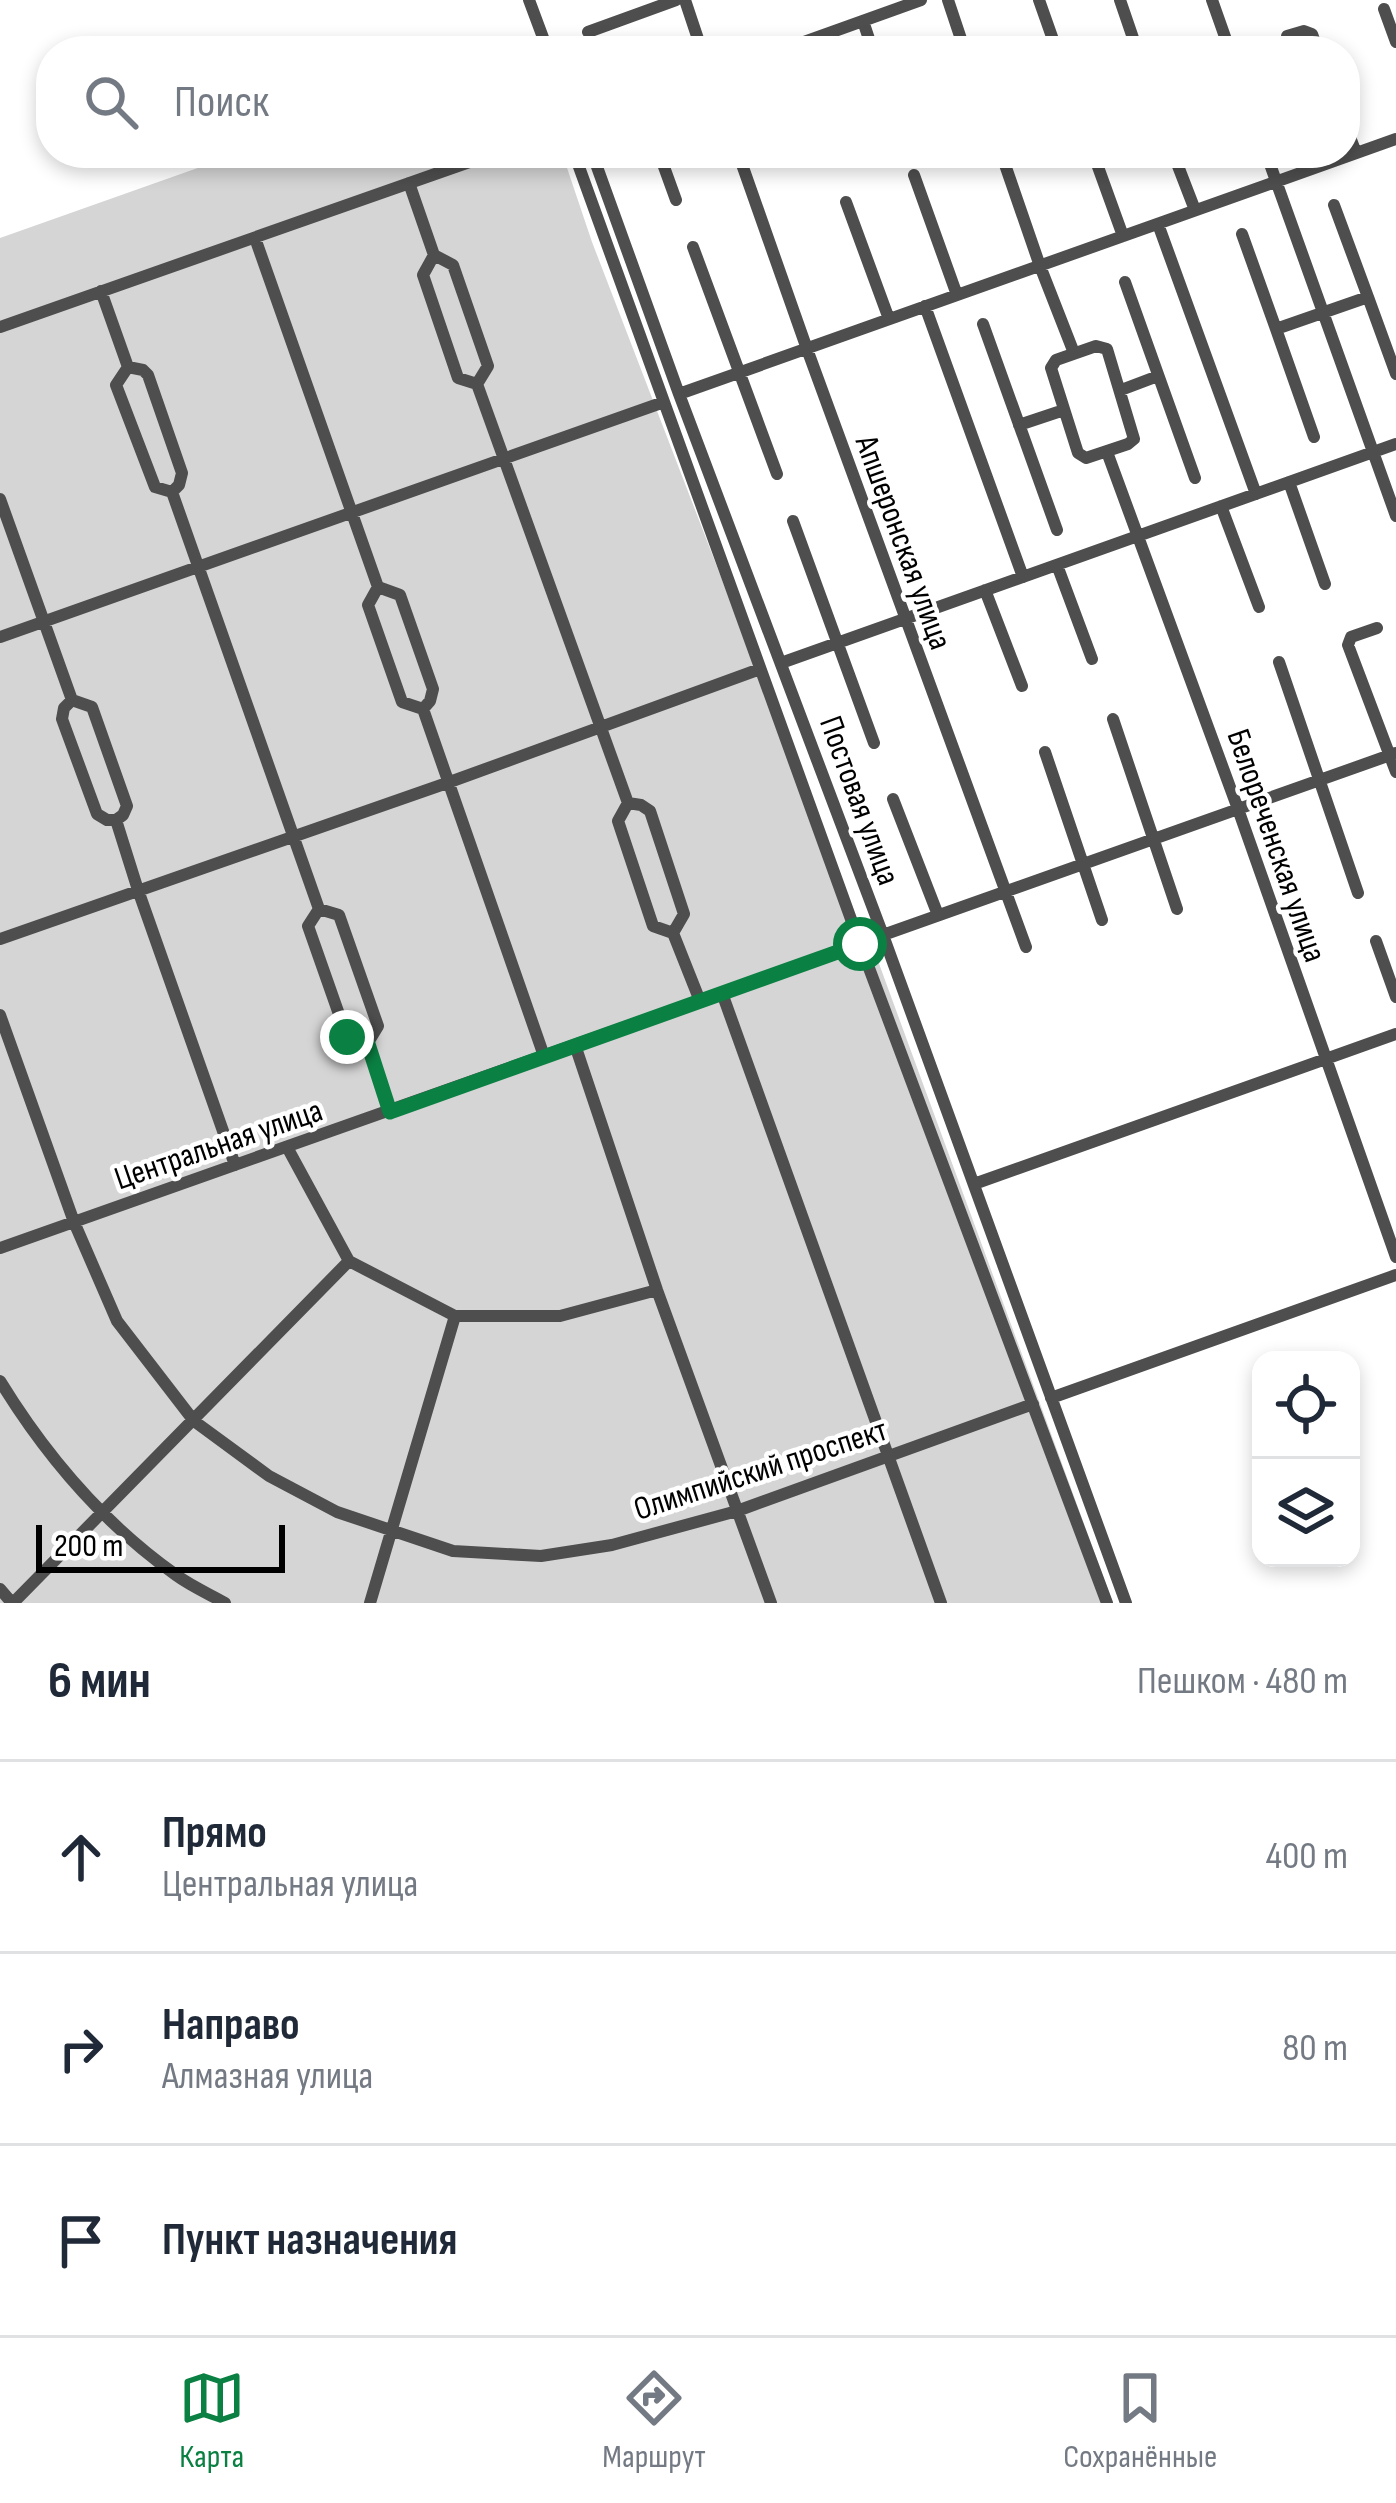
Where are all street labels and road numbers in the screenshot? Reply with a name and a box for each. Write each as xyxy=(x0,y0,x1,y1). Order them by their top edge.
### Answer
street label: Апшеронская улица xyxy=(846,429,960,655)
street label: Постовая улица xyxy=(810,711,908,891)
street label: Белореченская улица xyxy=(1218,724,1335,967)
street label: Центральная улица xyxy=(110,1091,328,1199)
street label: Олимпийский проспект xyxy=(629,1410,892,1530)

